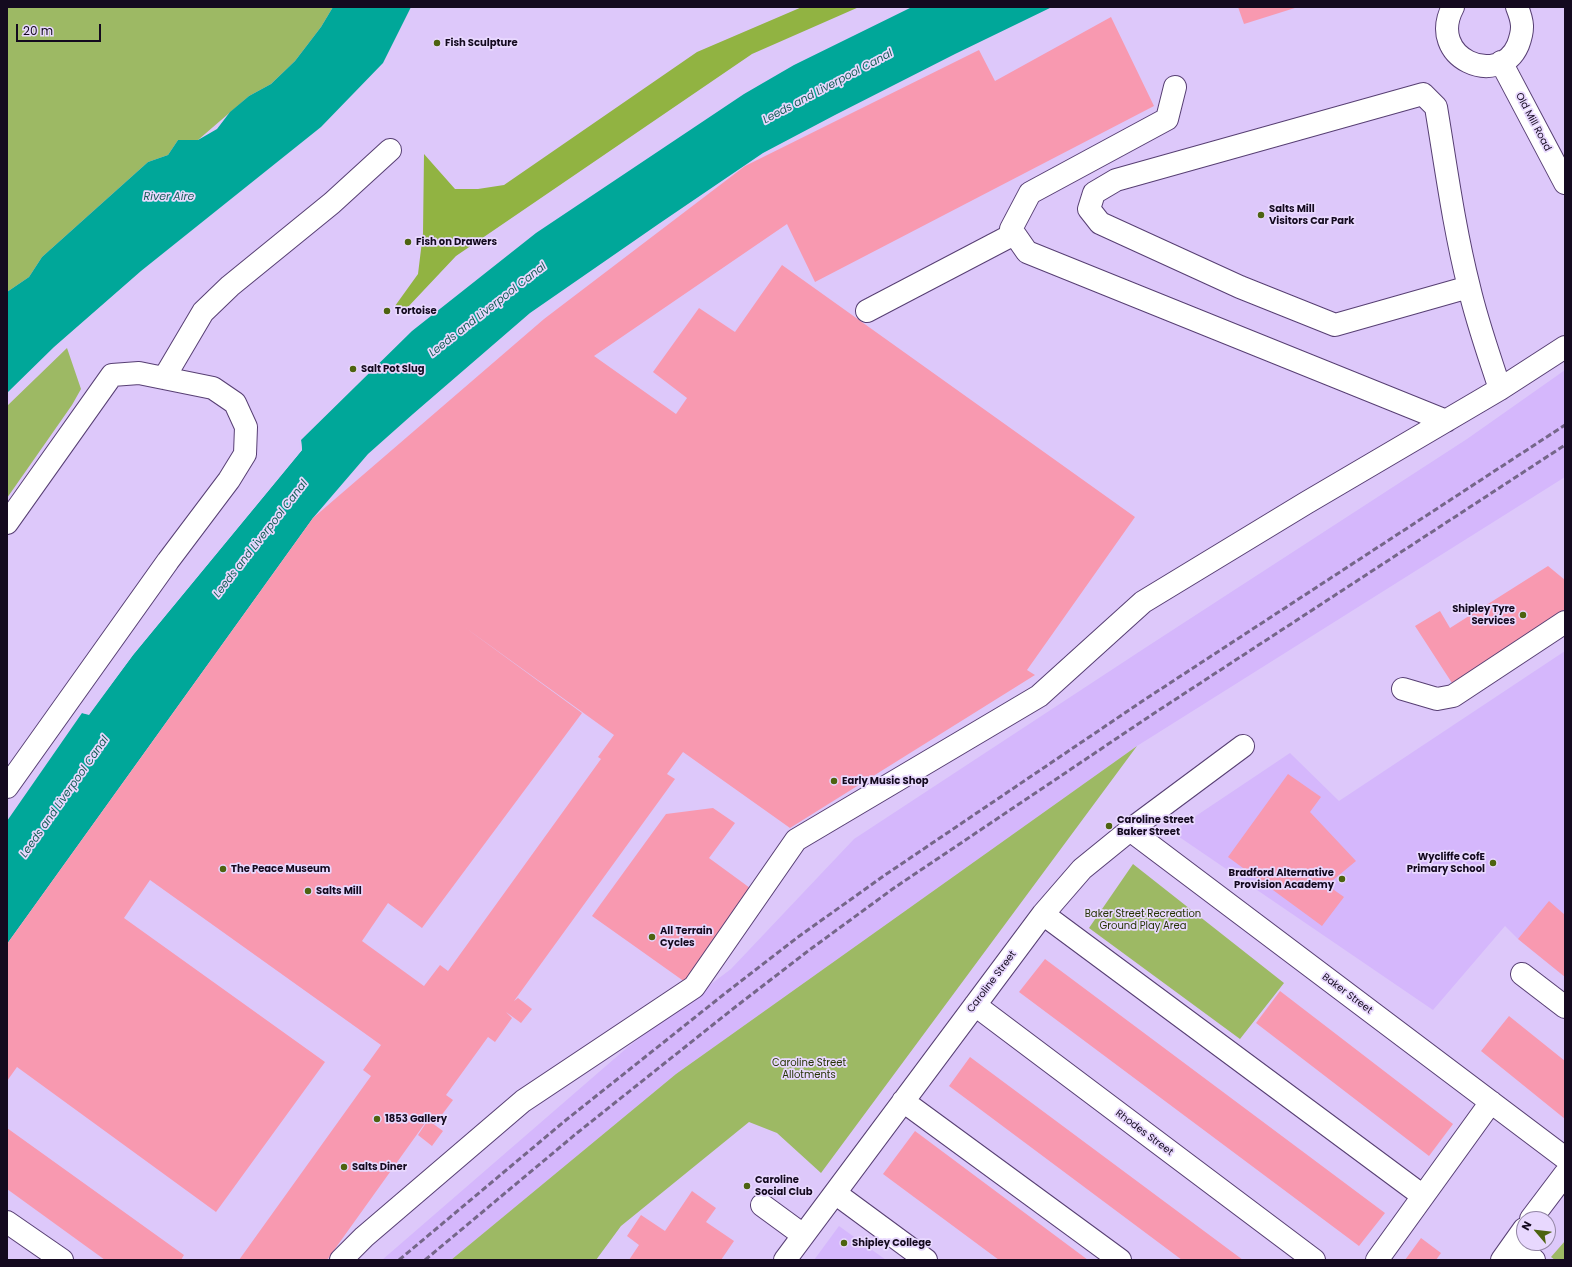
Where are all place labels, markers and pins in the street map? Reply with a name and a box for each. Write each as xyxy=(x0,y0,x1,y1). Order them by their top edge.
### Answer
place label: Fish Sculpture xyxy=(445,37,518,49)
marker: Fish Sculpture xyxy=(432,38,442,48)
place label: Salts Mill Visitors Car Park xyxy=(1269,203,1354,226)
marker: Salts Mill Visitors Car Park xyxy=(1256,210,1266,220)
place label: Fish on Drawers xyxy=(416,236,497,248)
marker: Fish on Drawers xyxy=(403,237,413,247)
place label: Tortoise xyxy=(395,305,437,317)
marker: Tortoise xyxy=(382,306,392,316)
place label: Salt Pot Slug xyxy=(361,363,424,375)
marker: Salt Pot Slug xyxy=(348,364,358,374)
place label: Shipley Tyre Services xyxy=(1452,603,1515,626)
marker: Shipley Tyre Services xyxy=(1518,610,1528,620)
place label: Early Music Shop xyxy=(842,775,929,787)
marker: Early Music Shop xyxy=(829,776,839,786)
place label: Caroline Street Baker Street xyxy=(1117,814,1194,838)
marker: Caroline Street Baker Street xyxy=(1104,821,1114,831)
place label: Wycliffe CofE Primary School xyxy=(1407,851,1485,874)
marker: Wycliffe CofE Primary School xyxy=(1488,858,1498,868)
place label: The Peace Museum xyxy=(231,863,330,875)
marker: The Peace Museum xyxy=(218,864,228,874)
place label: Bradford Alternative Provision Academy xyxy=(1229,867,1334,890)
marker: Bradford Alternative Provision Academy xyxy=(1337,874,1347,884)
place label: Salts Mill xyxy=(316,885,362,897)
marker: Salts Mill xyxy=(303,886,313,896)
place label: All Terrain Cycles xyxy=(660,925,712,948)
marker: All Terrain Cycles xyxy=(647,932,657,942)
place label: 1853 Gallery xyxy=(385,1113,447,1125)
marker: 1853 Gallery xyxy=(372,1114,382,1124)
place label: Salts Diner xyxy=(352,1161,407,1173)
marker: Salts Diner xyxy=(339,1162,349,1172)
place label: Caroline Social Club xyxy=(755,1174,812,1198)
marker: Caroline Social Club xyxy=(742,1181,752,1191)
place label: Shipley College xyxy=(852,1237,931,1249)
marker: Shipley College xyxy=(839,1238,849,1248)

